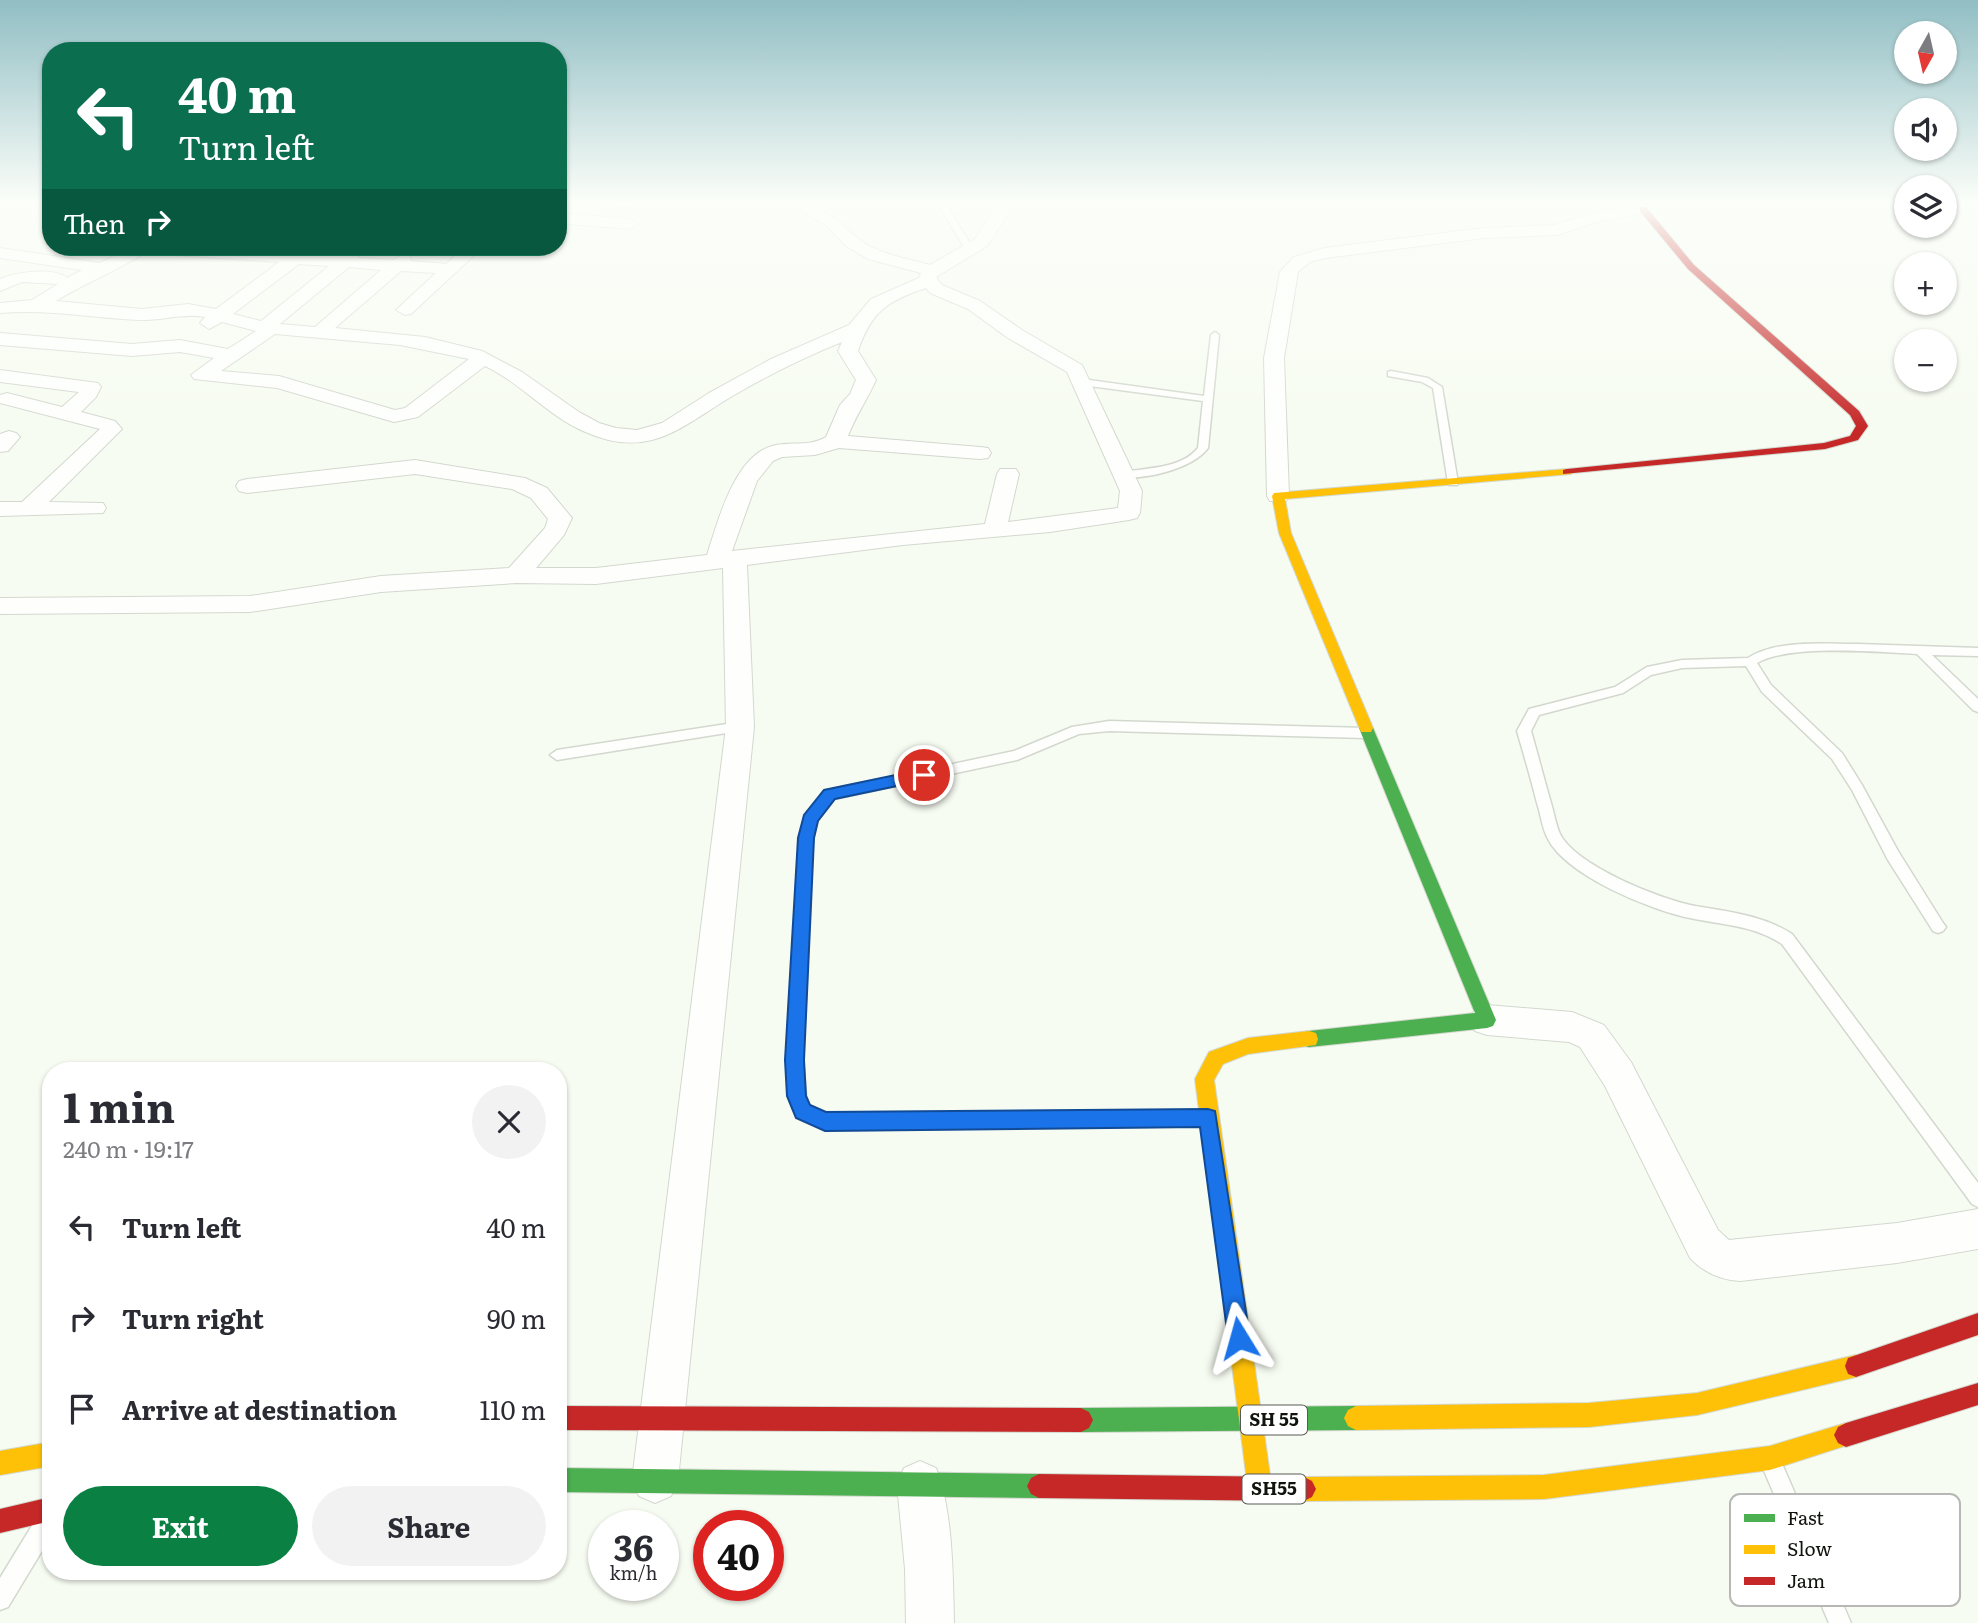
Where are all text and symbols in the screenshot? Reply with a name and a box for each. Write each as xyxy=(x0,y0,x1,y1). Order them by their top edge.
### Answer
north arrow xyxy=(1894,21,1956,84)
map controls xyxy=(1894,21,1957,392)
text: 40 m xyxy=(178,55,296,128)
icon: left xyxy=(63,70,154,161)
button: sound xyxy=(1894,98,1957,161)
text: Turn left xyxy=(178,122,315,170)
button: layers xyxy=(1894,175,1957,238)
text: Then xyxy=(63,203,125,242)
icon: right xyxy=(139,203,177,241)
button: + xyxy=(1894,252,1957,315)
button: − xyxy=(1894,329,1957,392)
pin xyxy=(894,745,954,805)
icon: arrive xyxy=(905,756,943,794)
text: 1 min xyxy=(63,1074,175,1136)
button: close xyxy=(472,1085,546,1159)
text: 240 m · 19:17 xyxy=(63,1131,194,1165)
text: Turn left xyxy=(122,1207,241,1246)
text: 40 m xyxy=(486,1207,546,1246)
icon: left xyxy=(63,1208,101,1246)
text: Turn right xyxy=(122,1298,264,1337)
text: 90 m xyxy=(487,1298,546,1337)
icon: right xyxy=(63,1299,101,1337)
position arrow xyxy=(1202,1301,1276,1375)
text: Arrive at destination xyxy=(122,1389,397,1428)
text: 110 m xyxy=(479,1389,546,1428)
icon: arrive xyxy=(63,1390,101,1428)
road number: SH 55 xyxy=(1241,1406,1307,1434)
road number: SH55 xyxy=(1242,1474,1306,1504)
button: Exit xyxy=(63,1486,298,1566)
button: Share xyxy=(312,1486,546,1566)
legend xyxy=(1730,1494,1960,1606)
text: Fast xyxy=(1787,1503,1824,1531)
speed limit sign: 40 xyxy=(693,1510,784,1601)
text: 36 xyxy=(614,1520,653,1572)
text: Slow xyxy=(1787,1534,1832,1562)
text: km/h xyxy=(610,1559,657,1586)
text: Jam xyxy=(1787,1566,1825,1594)

